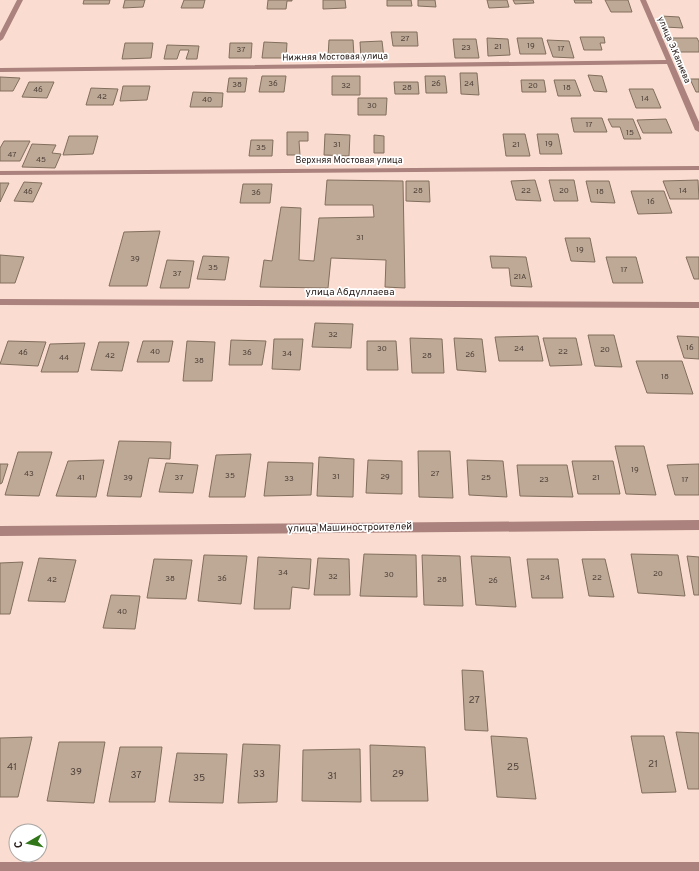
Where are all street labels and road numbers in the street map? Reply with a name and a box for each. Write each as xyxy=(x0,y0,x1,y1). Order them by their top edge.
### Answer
street label: улица Э.Капиева xyxy=(655,15,693,85)
street label: Нижняя Мостовая улица xyxy=(282,51,388,63)
street label: Верхняя Мостовая улица xyxy=(295,155,403,166)
street label: улица Абдуллаева xyxy=(306,286,394,299)
street label: улица Машиностроителей xyxy=(288,520,412,536)

